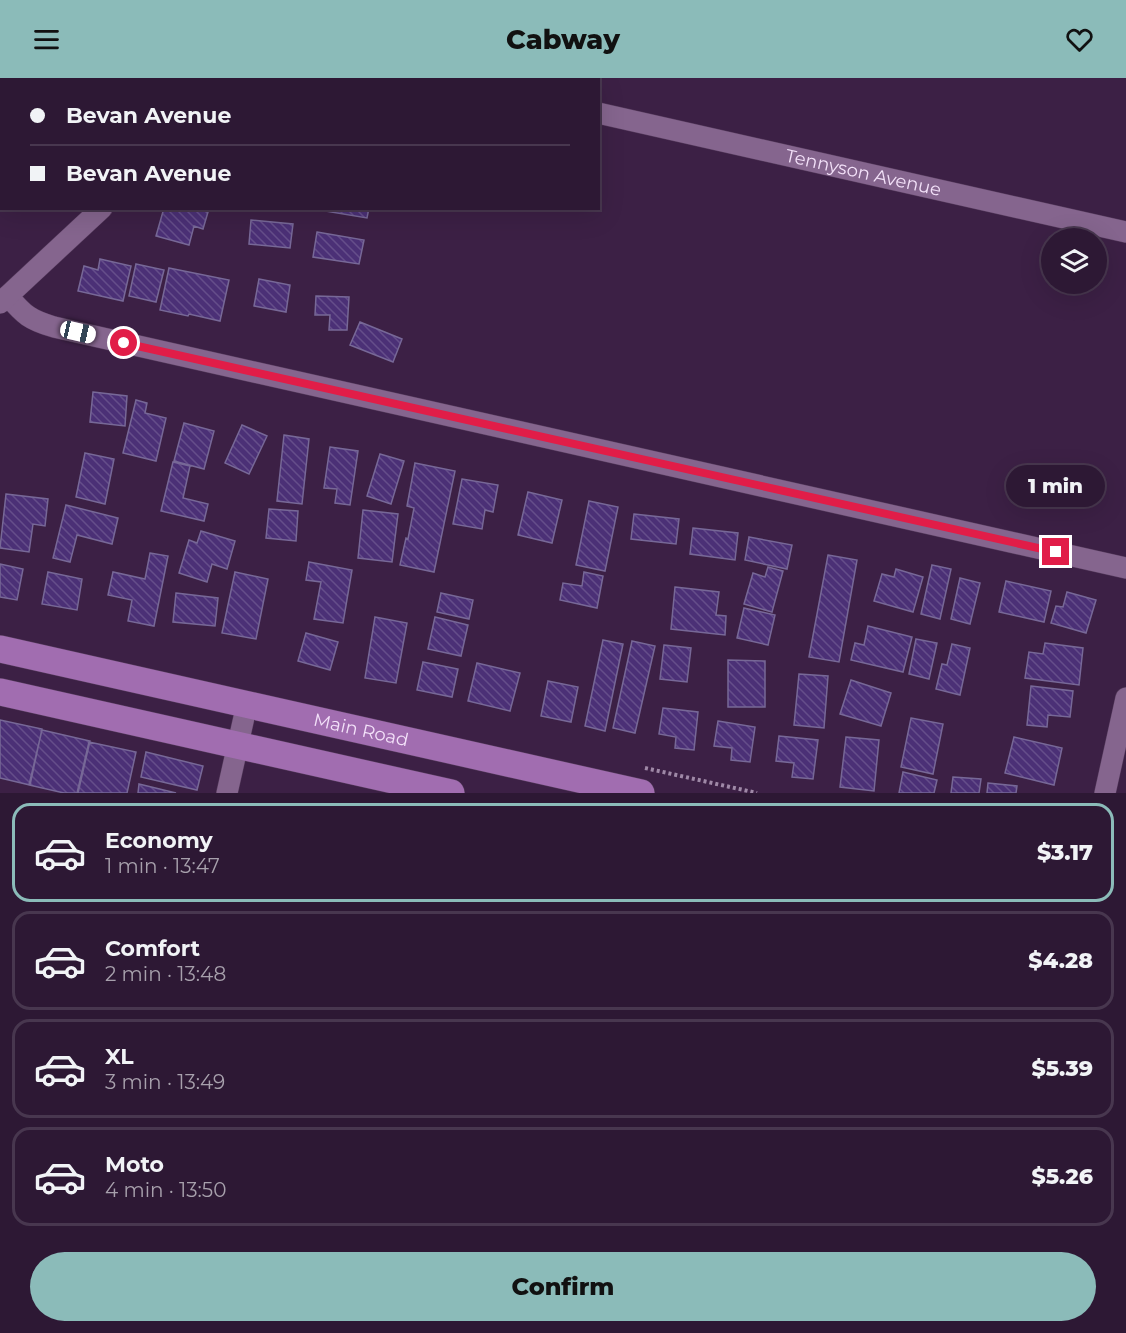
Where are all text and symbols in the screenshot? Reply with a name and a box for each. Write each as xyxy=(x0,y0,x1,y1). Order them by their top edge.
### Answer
icon: menu xyxy=(30,23,63,56)
text: Cabway xyxy=(506,23,620,56)
icon: heart xyxy=(1063,23,1096,56)
text: Bevan Avenue xyxy=(66,102,231,129)
street label: Tennyson Avenue xyxy=(783,145,943,201)
text: Bevan Avenue xyxy=(66,160,231,187)
map controls xyxy=(1041,228,1107,294)
button: layers xyxy=(1041,228,1107,294)
car xyxy=(58,319,98,345)
route start xyxy=(110,329,137,356)
callout: 1 min xyxy=(1006,465,1106,507)
text: 1 min xyxy=(1028,474,1083,498)
route end xyxy=(1042,538,1069,565)
street label: Main Road xyxy=(311,709,411,751)
icon: car xyxy=(33,826,87,880)
text: Economy xyxy=(105,827,213,854)
text: $3.17 xyxy=(1037,839,1093,866)
text: 1 min · 13:47 xyxy=(105,854,220,878)
icon: car xyxy=(33,934,87,988)
text: Comfort xyxy=(105,935,200,962)
text: $4.28 xyxy=(1028,947,1093,974)
text: 2 min · 13:48 xyxy=(105,962,226,986)
icon: car xyxy=(33,1042,87,1096)
text: XL xyxy=(105,1043,134,1070)
text: $5.39 xyxy=(1031,1055,1093,1082)
text: 3 min · 13:49 xyxy=(105,1070,225,1094)
icon: car xyxy=(33,1150,87,1204)
text: Moto xyxy=(105,1151,164,1178)
text: $5.26 xyxy=(1032,1163,1093,1190)
text: 4 min · 13:50 xyxy=(105,1178,226,1202)
button: Confirm xyxy=(30,1252,1096,1321)

